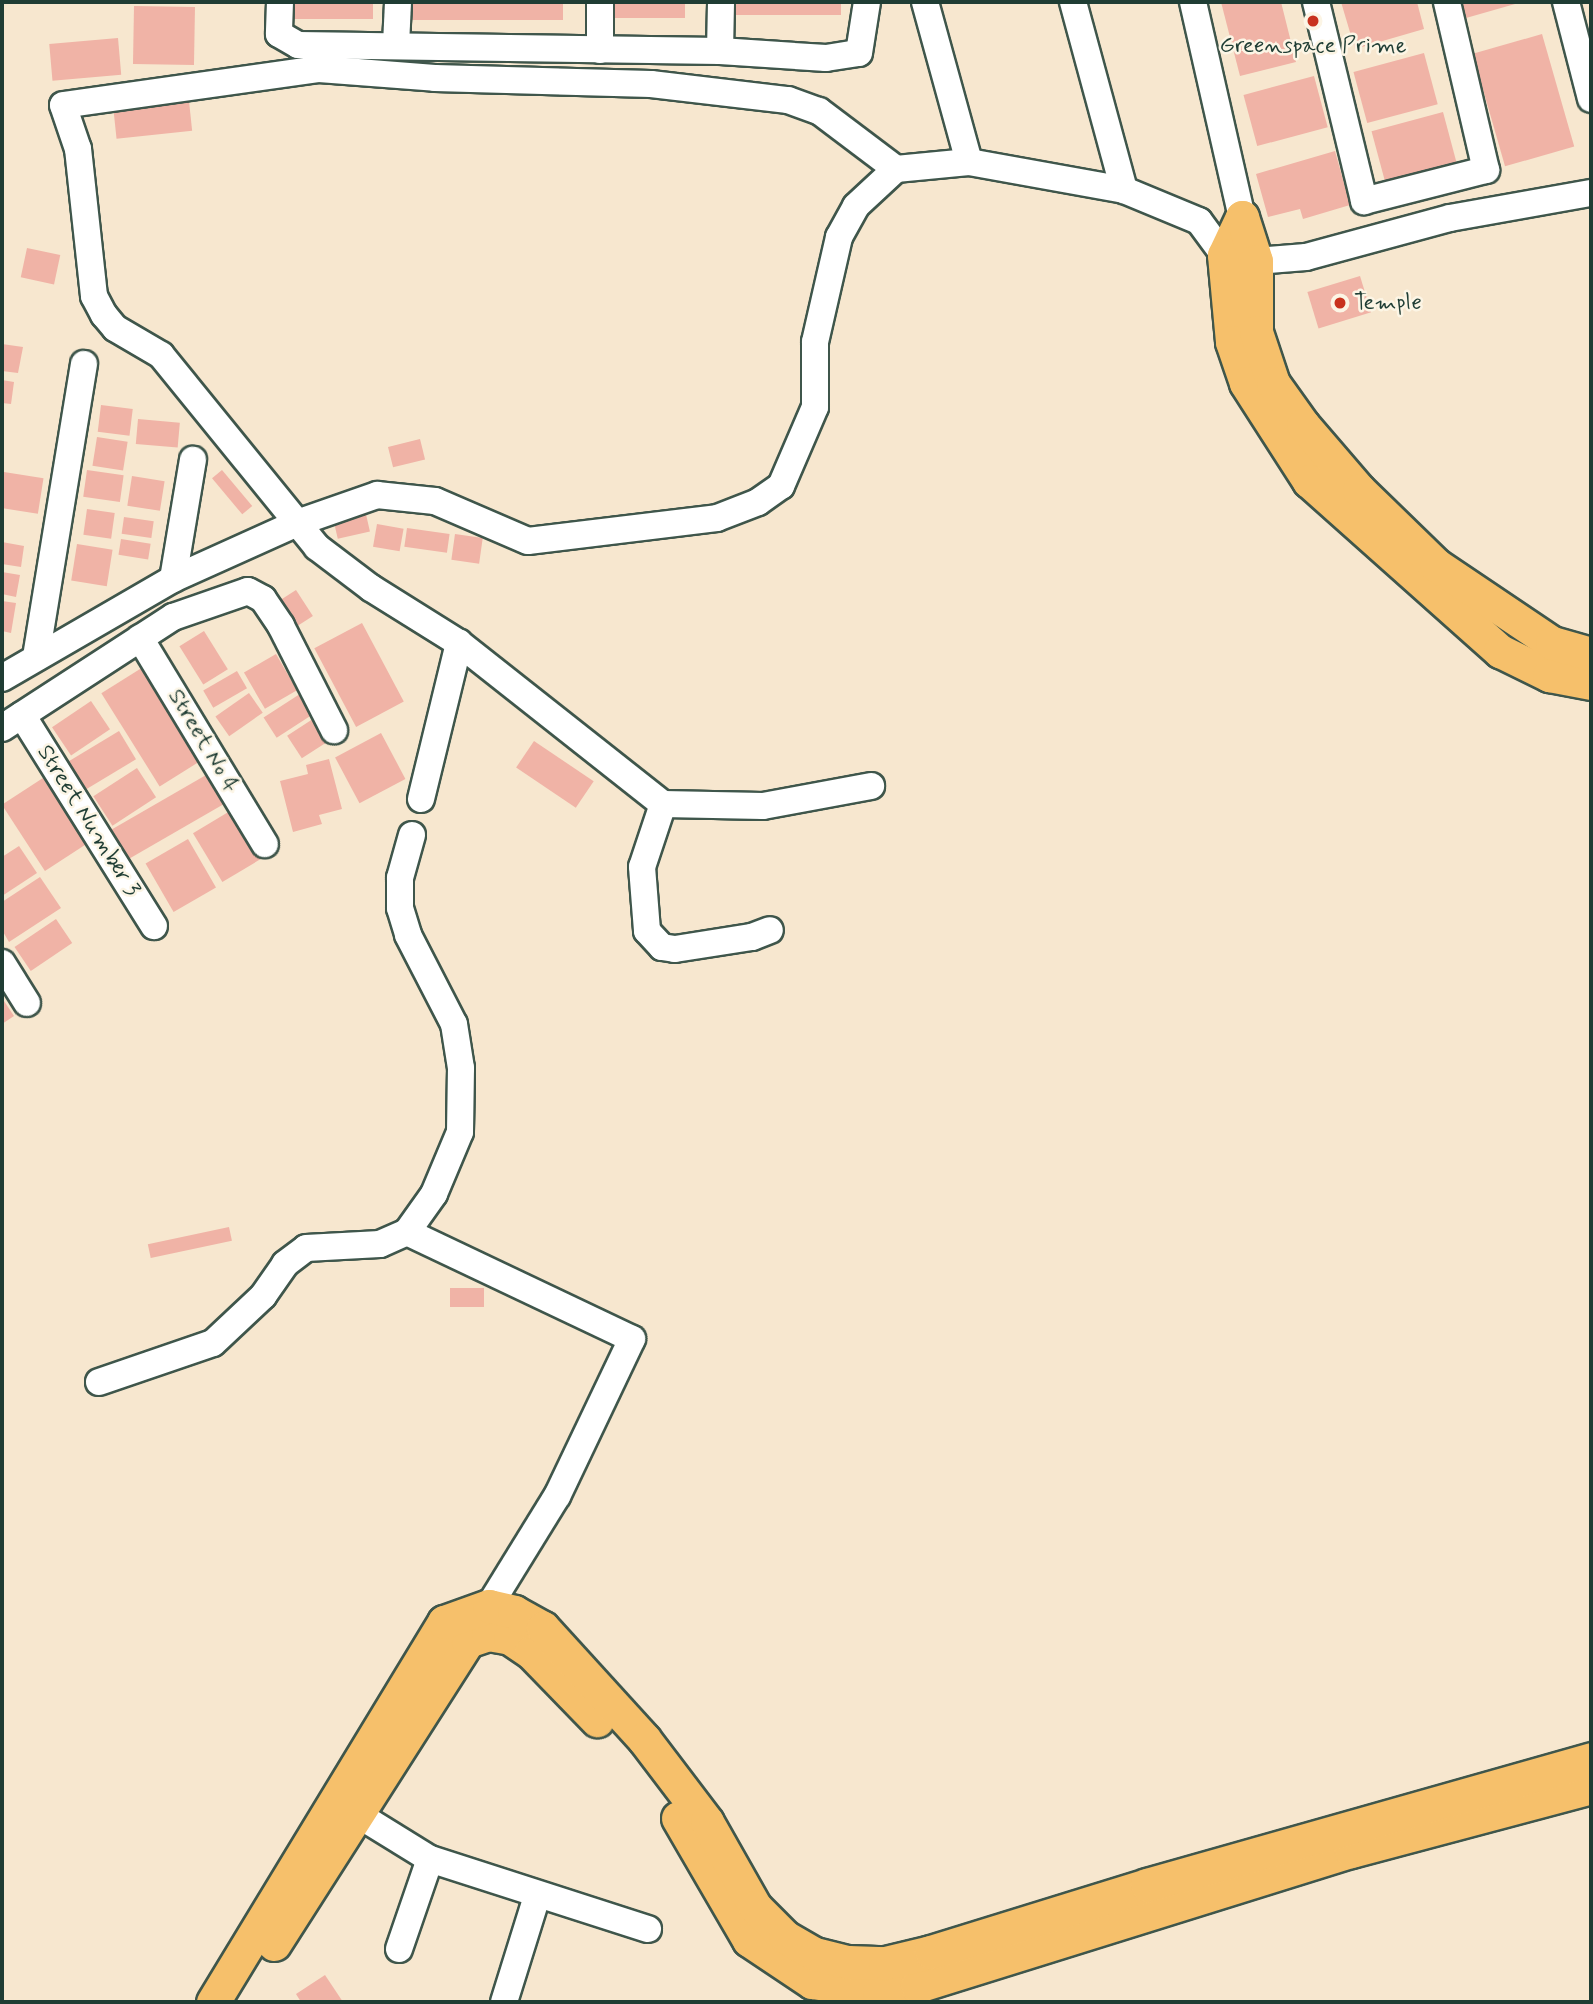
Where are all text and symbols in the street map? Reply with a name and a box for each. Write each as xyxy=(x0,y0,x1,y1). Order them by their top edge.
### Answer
marker: Greenspace Prime xyxy=(1305,13,1321,29)
place label: Greenspace Prime xyxy=(1220,32,1406,60)
place label: Temple xyxy=(1354,289,1422,317)
marker: Temple xyxy=(1332,295,1348,311)
street label: Street No 4 xyxy=(161,684,245,798)
street label: Street Number 3 xyxy=(32,742,144,900)

